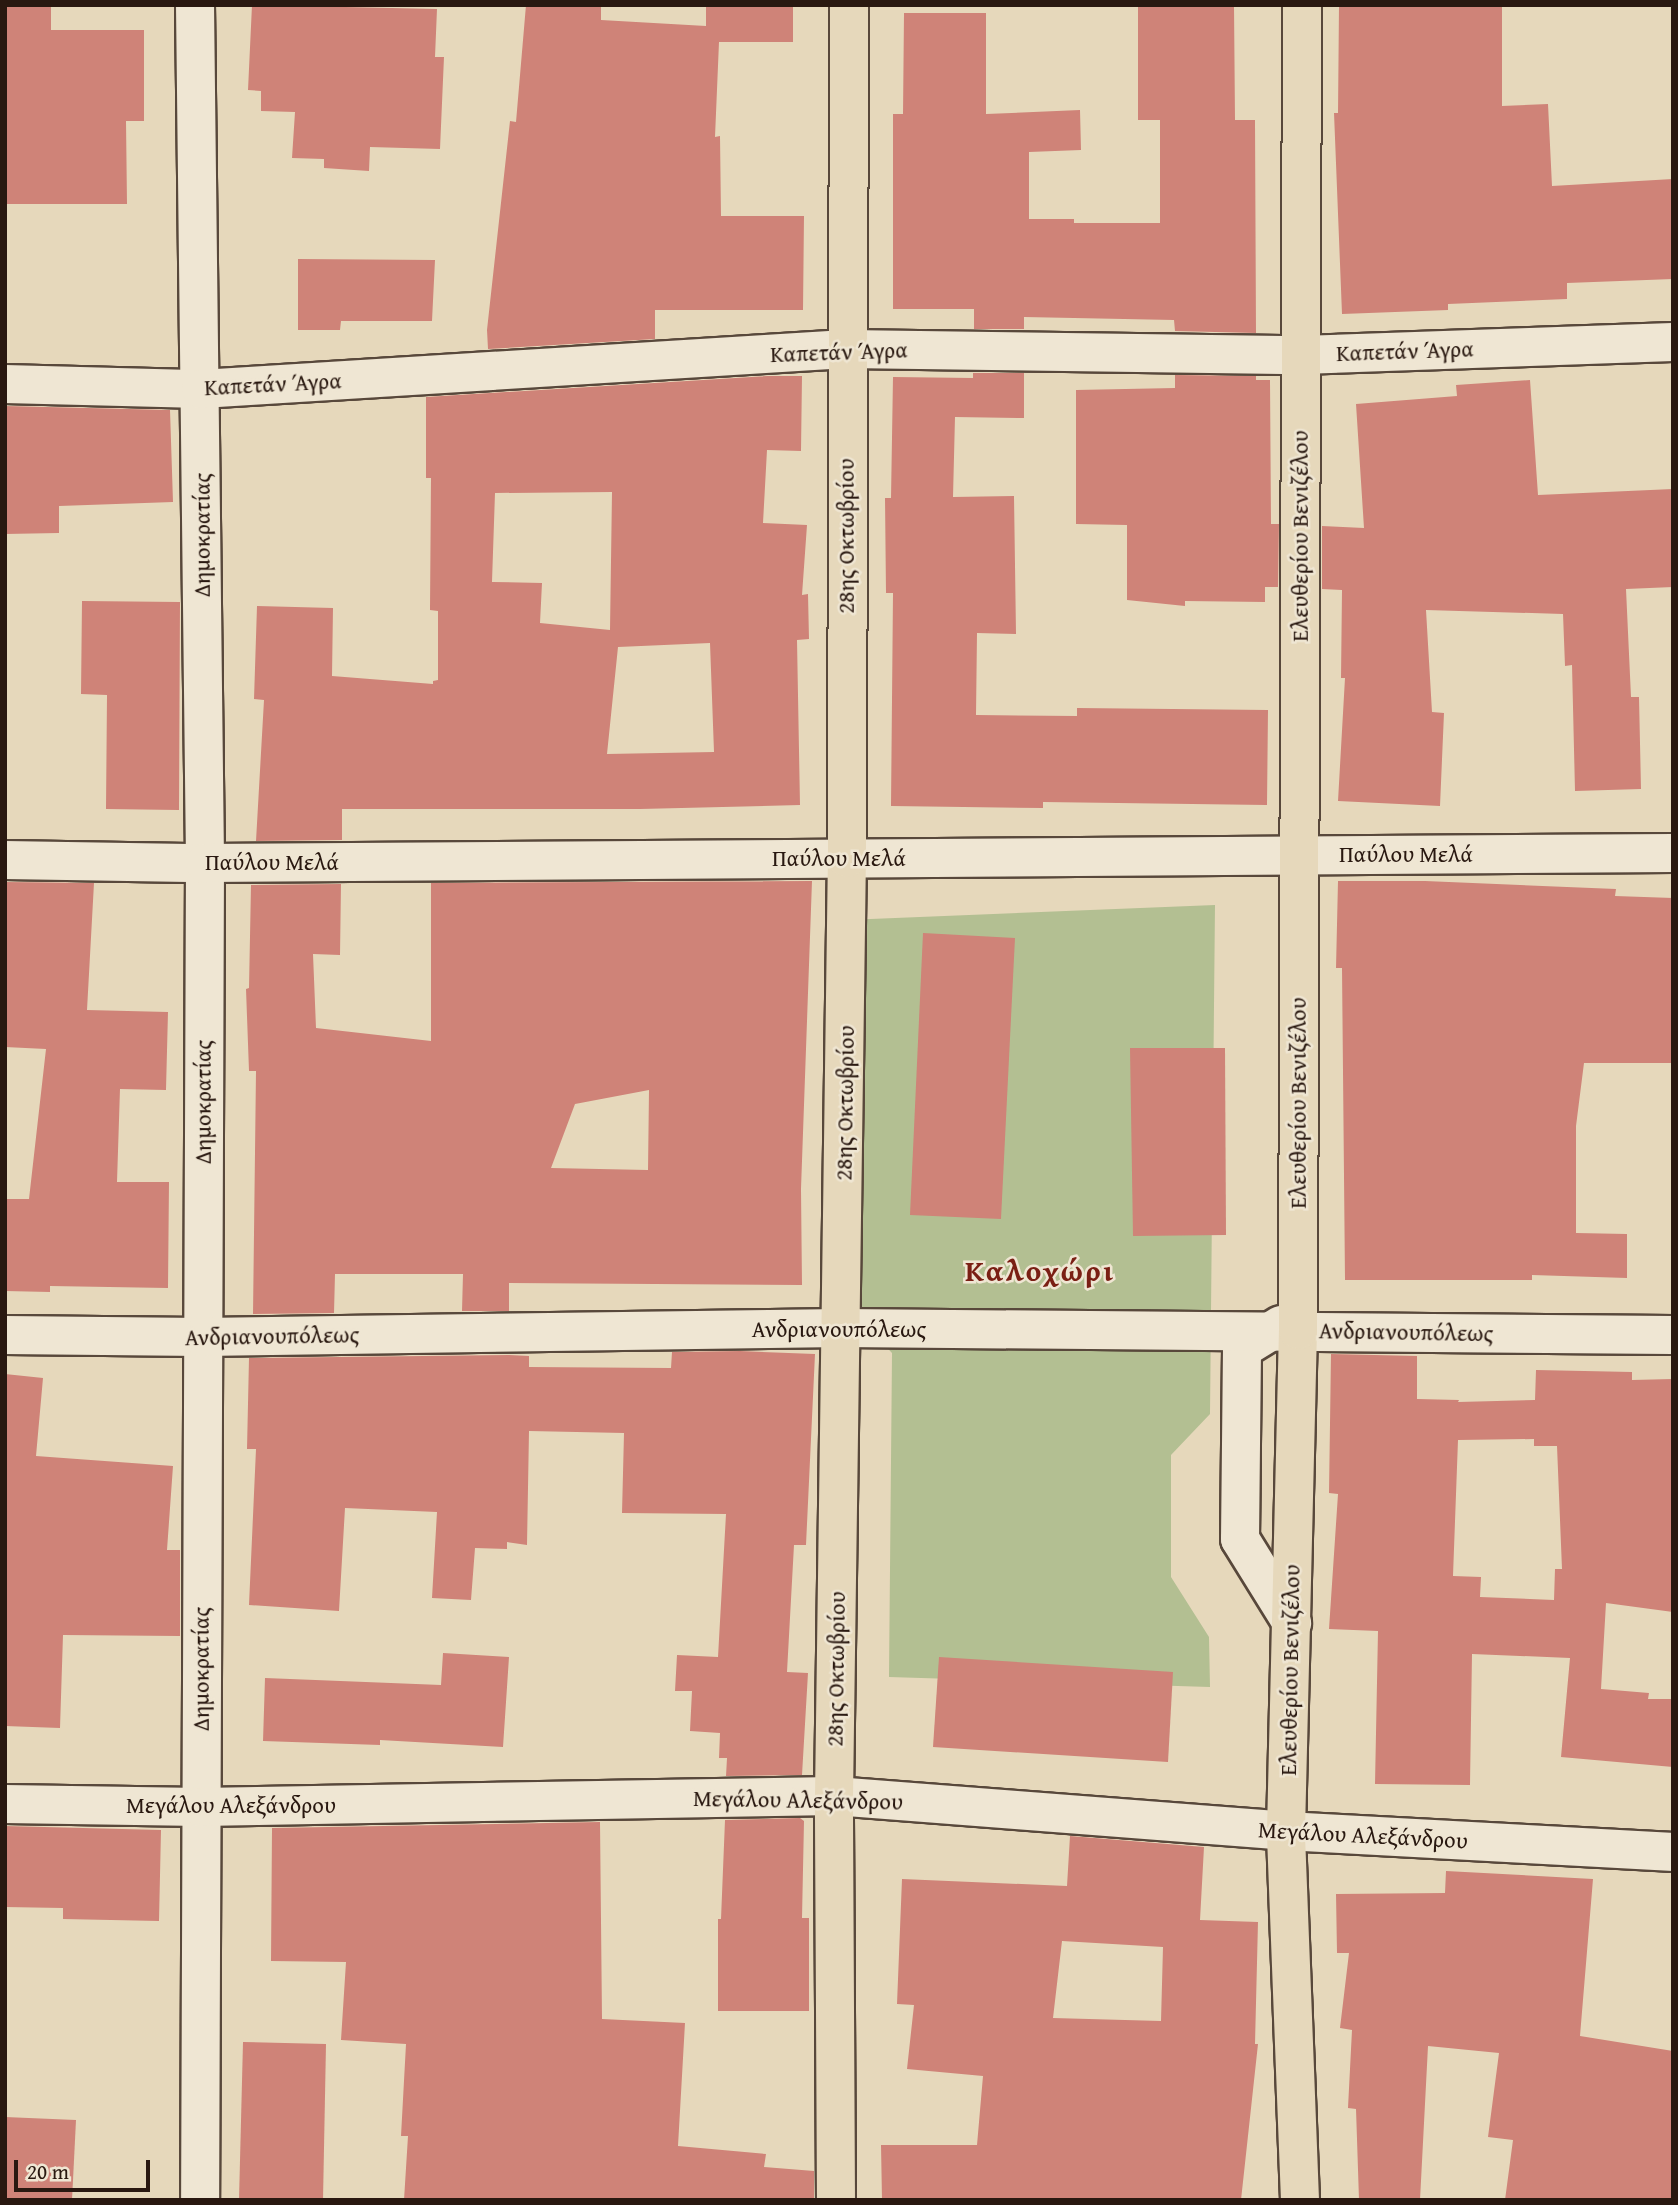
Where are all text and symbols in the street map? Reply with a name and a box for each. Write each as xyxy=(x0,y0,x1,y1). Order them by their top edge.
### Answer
street label: Καπετάν Άγρα xyxy=(1336,335,1474,367)
street label: Καπετάν Άγρα xyxy=(770,336,908,368)
street label: Καπετάν Άγρα xyxy=(204,367,342,401)
street label: Ελευθερίου Βενιζέλου xyxy=(1286,430,1314,642)
street label: 28ης Οκτωβρίου xyxy=(832,458,860,614)
street label: Δημοκρατίας xyxy=(188,473,216,597)
street label: Παύλου Μελά xyxy=(1339,840,1473,868)
street label: Παύλου Μελά xyxy=(772,844,906,872)
street label: Παύλου Μελά xyxy=(205,848,339,876)
street label: Ελευθερίου Βενιζέλου xyxy=(1284,997,1312,1209)
street label: 28ης Οκτωβρίου xyxy=(830,1025,860,1181)
street label: Δημοκρατίας xyxy=(189,1040,217,1164)
district label: Καλοχώρι xyxy=(966,1252,1114,1288)
street label: Ανδριανουπόλεως xyxy=(752,1315,926,1343)
street label: Ανδριανουπόλεως xyxy=(1319,1317,1493,1347)
street label: Ανδριανουπόλεως xyxy=(185,1321,359,1351)
street label: Ελευθερίου Βενιζέλου xyxy=(1274,1564,1306,1776)
street label: 28ης Οκτωβρίου xyxy=(821,1591,851,1747)
street label: Δημοκρατίας xyxy=(187,1607,215,1731)
street label: Μεγάλου Αλεξάνδρου xyxy=(693,1784,903,1816)
street label: Μεγάλου Αλεξάνδρου xyxy=(126,1791,336,1819)
street label: Μεγάλου Αλεξάνδρου xyxy=(1258,1816,1468,1854)
scale bar xyxy=(18,2146,154,2190)
text: 20 m xyxy=(27,2156,69,2187)

